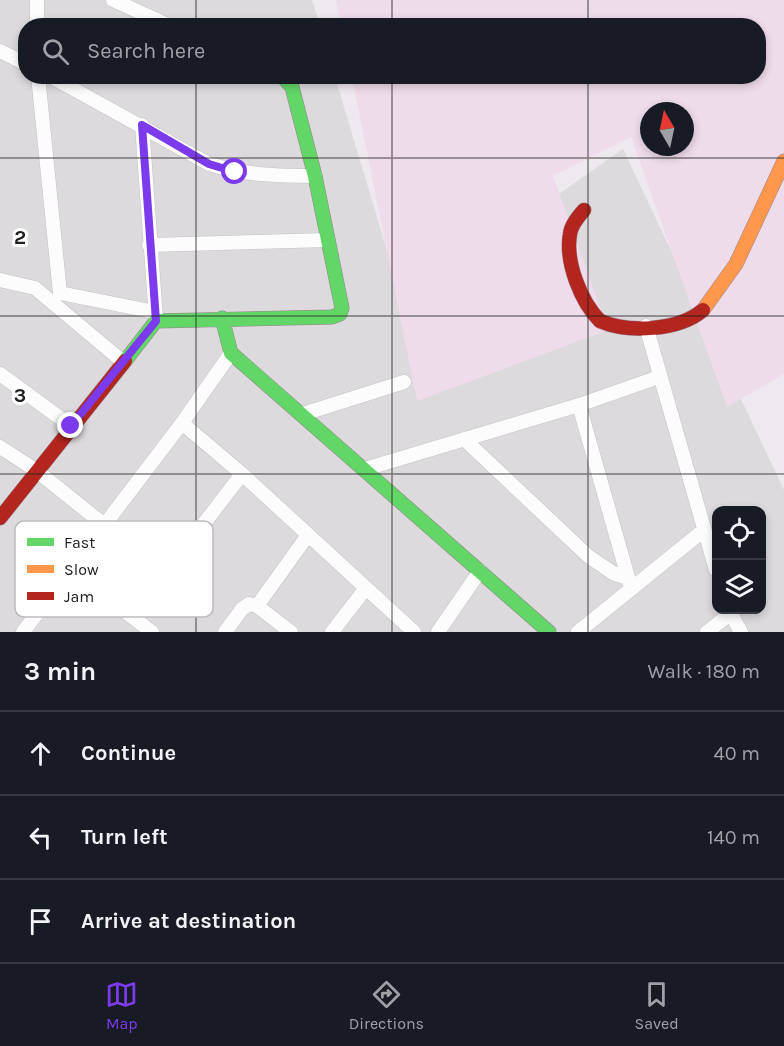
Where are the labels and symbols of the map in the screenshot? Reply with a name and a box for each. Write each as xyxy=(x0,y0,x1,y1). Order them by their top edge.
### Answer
north arrow xyxy=(640,102,694,156)
route start xyxy=(221,158,247,184)
text: 2 xyxy=(14,226,26,249)
text: 3 xyxy=(14,384,26,407)
route end xyxy=(57,412,83,438)
legend xyxy=(15,521,213,617)
text: Fast xyxy=(64,533,95,552)
text: Slow xyxy=(64,560,99,579)
text: Jam xyxy=(64,587,94,606)

